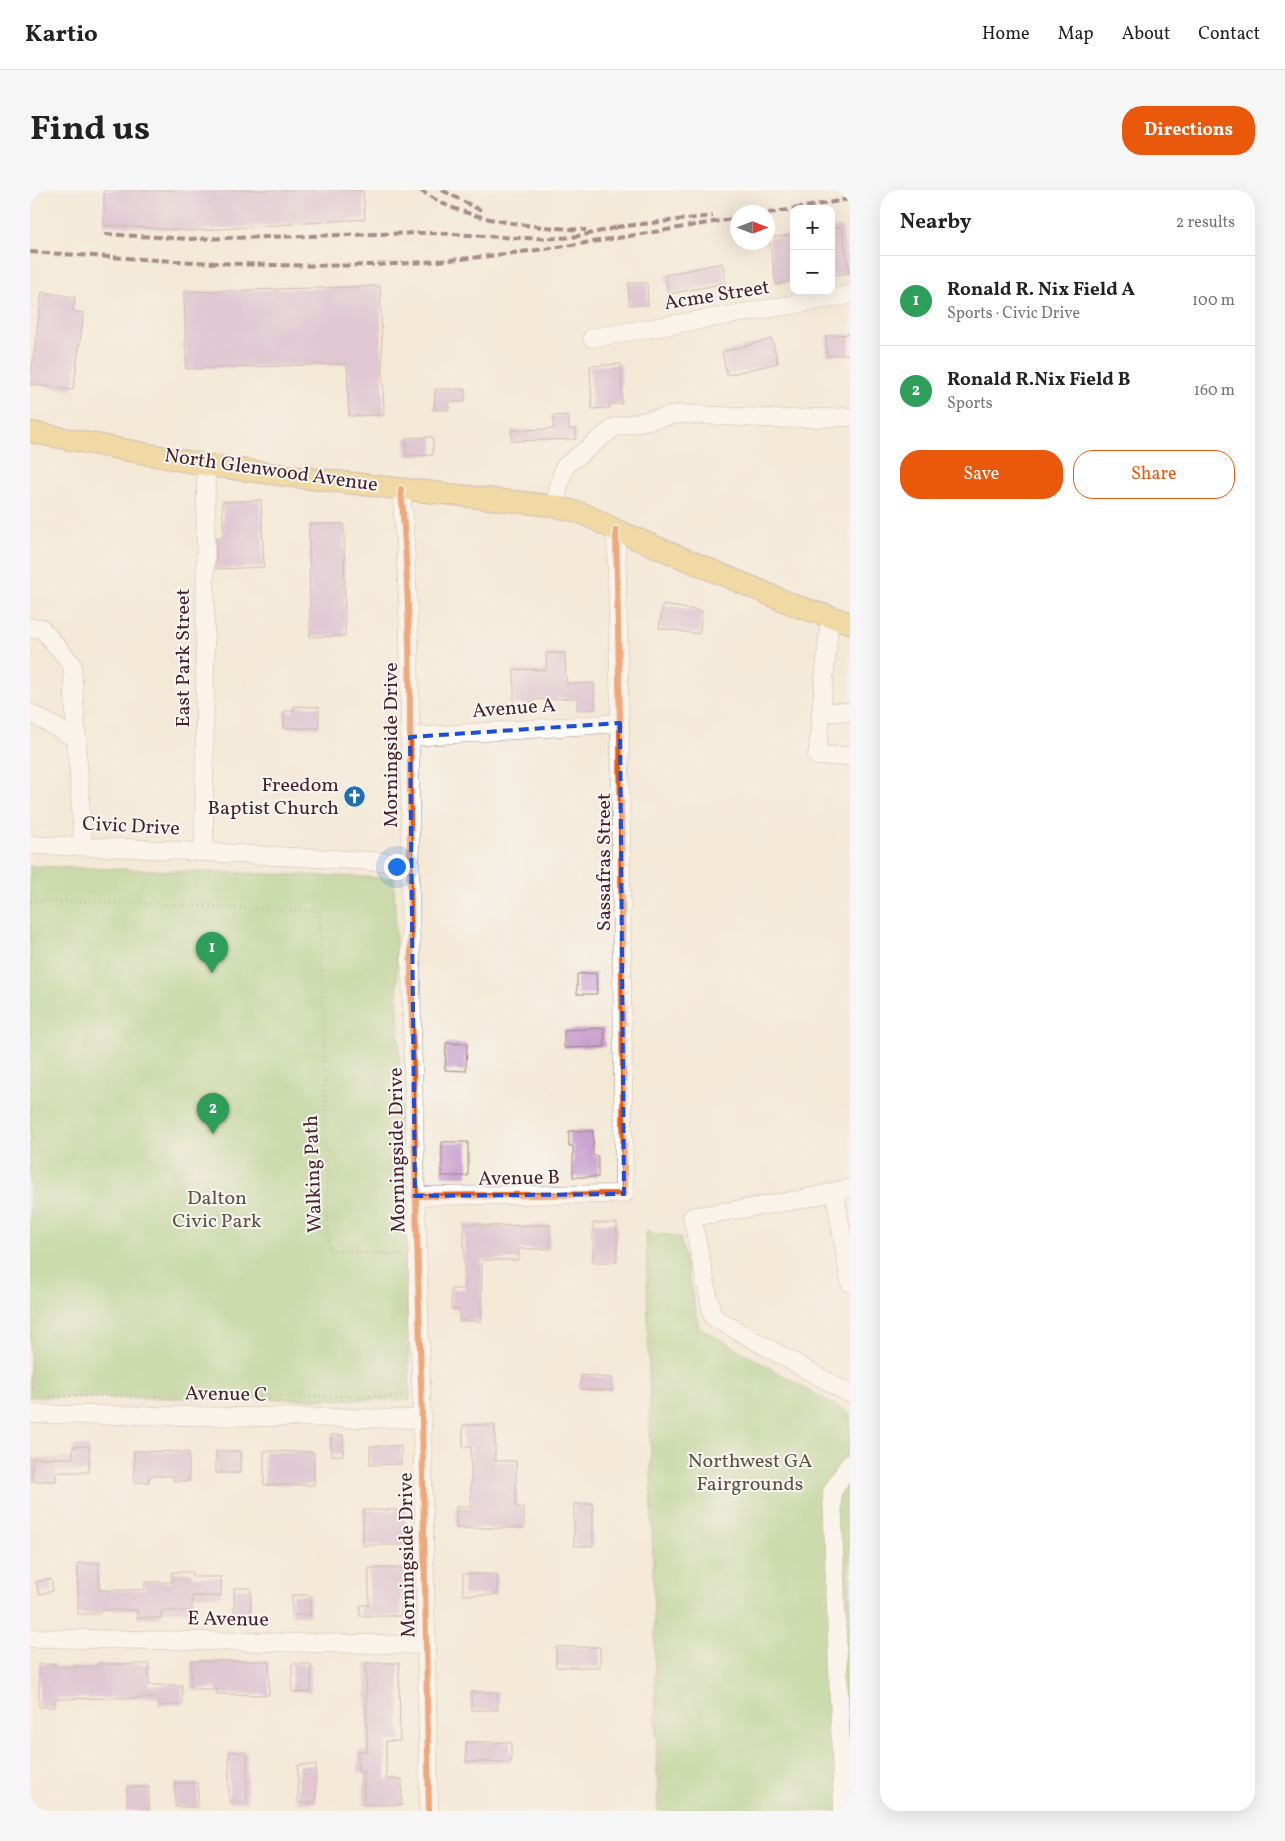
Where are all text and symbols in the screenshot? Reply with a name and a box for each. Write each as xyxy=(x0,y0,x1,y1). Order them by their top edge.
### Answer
text: Kartio xyxy=(25,18,98,52)
text: Home xyxy=(982,22,1030,47)
text: Map xyxy=(1058,22,1094,47)
text: About xyxy=(1122,22,1170,47)
text: Contact xyxy=(1198,22,1260,47)
text: Find us xyxy=(30,106,150,154)
button: Directions xyxy=(1122,106,1255,155)
north arrow xyxy=(730,205,775,250)
map controls xyxy=(790,205,835,295)
button: + xyxy=(790,205,835,250)
text: Nearby xyxy=(900,208,971,237)
text: 2 results xyxy=(1176,212,1235,234)
button: − xyxy=(790,250,835,295)
street label: Acme Street xyxy=(662,274,772,318)
text: Ronald R. Nix Field A xyxy=(947,277,1135,303)
text: 1 xyxy=(913,290,919,312)
text: 100 m xyxy=(1192,290,1235,312)
text: Sports · Civic Drive xyxy=(947,303,1080,325)
text: Ronald R.Nix Field B xyxy=(947,367,1130,393)
text: 2 xyxy=(912,380,920,402)
text: 160 m xyxy=(1194,380,1235,402)
text: Sports xyxy=(947,393,993,415)
street label: North Glenwood Avenue xyxy=(162,442,380,500)
button: Save xyxy=(900,450,1063,499)
button: Share xyxy=(1073,450,1235,499)
street label: East Park Street xyxy=(170,589,198,727)
street label: Morningside Drive xyxy=(378,662,406,828)
street label: Avenue A xyxy=(471,692,557,726)
place label: Freedom Baptist Church xyxy=(208,772,339,823)
church icon: Freedom Baptist Church xyxy=(343,785,367,809)
street label: Sassafras Street xyxy=(591,793,619,931)
street label: Civic Drive xyxy=(82,810,180,844)
your location xyxy=(384,854,410,880)
pin: 1 xyxy=(196,932,228,973)
street label: Morningside Drive xyxy=(383,1067,413,1233)
pin: 2 xyxy=(197,1093,229,1134)
street label: Walking Path xyxy=(298,1115,330,1233)
street label: Avenue B xyxy=(478,1164,560,1194)
park label: Dalton Civic Park xyxy=(172,1185,262,1236)
street label: Avenue C xyxy=(185,1380,267,1410)
park label: Northwest GA Fairgrounds xyxy=(688,1448,812,1499)
street label: Morningside Drive xyxy=(393,1472,423,1638)
street label: E Avenue xyxy=(187,1605,269,1635)

